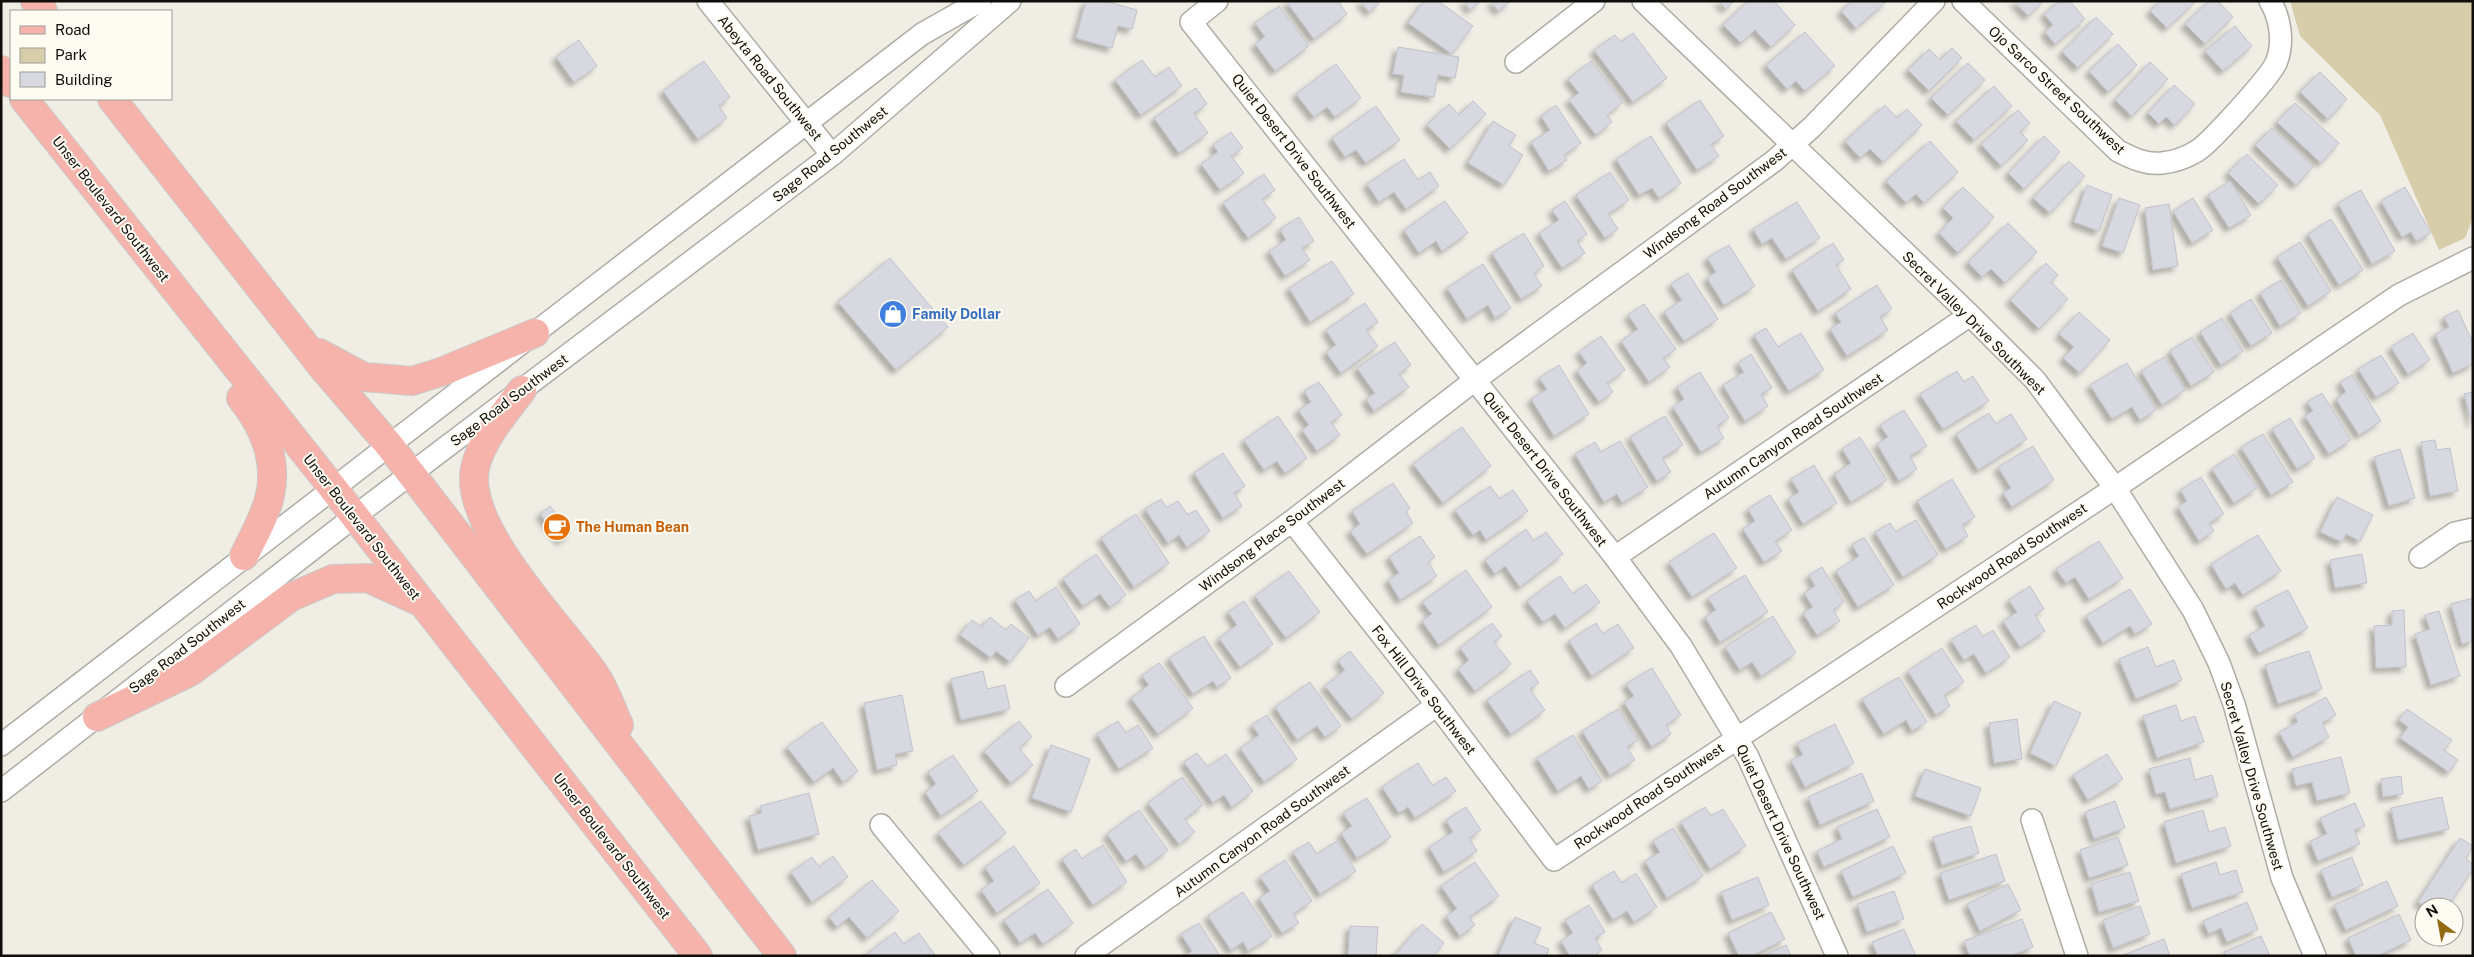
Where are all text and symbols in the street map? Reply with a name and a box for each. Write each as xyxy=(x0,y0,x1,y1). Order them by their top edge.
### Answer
legend xyxy=(10,10,172,100)
street label: Abeyta Road Southwest xyxy=(715,12,825,144)
text: Road xyxy=(55,21,91,38)
street label: Ojo Sarco Street Southwest xyxy=(1986,23,2128,157)
text: Park xyxy=(55,46,87,63)
street label: Quiet Desert Drive Southwest xyxy=(1229,70,1359,232)
text: Building xyxy=(55,71,113,88)
street label: Sage Road Southwest xyxy=(769,103,891,205)
street label: Unser Boulevard Southwest xyxy=(49,133,173,285)
street label: Windsong Road Southwest xyxy=(1640,144,1790,262)
street label: Secret Valley Drive Southwest xyxy=(1899,248,2049,398)
shop icon: Family Dollar xyxy=(878,299,908,329)
place label: Family Dollar xyxy=(912,306,1001,322)
street label: Sage Road Southwest xyxy=(447,351,571,449)
street label: Autumn Canyon Road Southwest xyxy=(1700,370,1886,502)
street label: Quiet Desert Drive Southwest xyxy=(1480,388,1610,550)
street label: Unser Boulevard Southwest xyxy=(300,451,424,603)
street label: Windsong Place Southwest xyxy=(1196,475,1348,595)
street label: Rockwood Road Southwest xyxy=(1934,500,2090,612)
cafe icon: The Human Bean xyxy=(542,512,572,542)
place label: The Human Bean xyxy=(576,519,689,535)
street label: Sage Road Southwest xyxy=(126,596,248,696)
street label: Fox Hill Drive Southwest xyxy=(1369,622,1479,758)
street label: Secret Valley Drive Southwest xyxy=(2217,680,2287,872)
street label: Rockwood Road Southwest xyxy=(1571,740,1727,852)
street label: Quiet Desert Drive Southwest xyxy=(1733,742,1829,922)
street label: Autumn Canyon Road Southwest xyxy=(1171,762,1353,900)
street label: Unser Boulevard Southwest xyxy=(550,770,674,922)
north arrow xyxy=(2414,897,2464,947)
text: N xyxy=(2423,901,2441,921)

